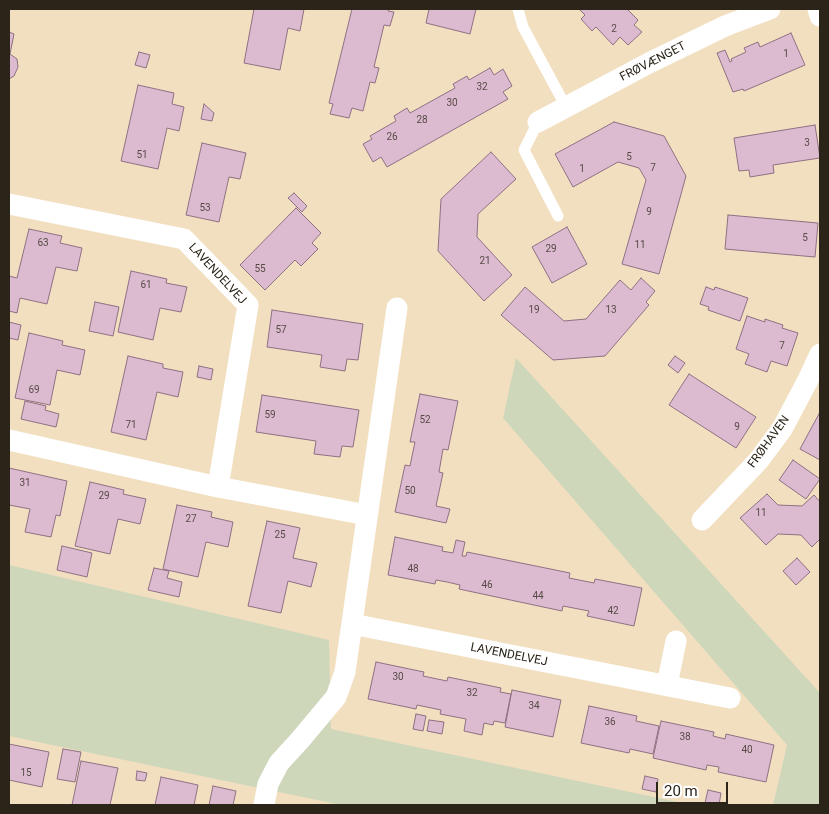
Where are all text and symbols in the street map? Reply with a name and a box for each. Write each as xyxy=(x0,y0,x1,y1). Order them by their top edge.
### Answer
house number: 2 xyxy=(611,23,617,35)
street label: FRØVÆNGET xyxy=(618,39,688,85)
house number: 1 xyxy=(783,48,789,60)
house number: 32 xyxy=(476,81,488,93)
house number: 30 xyxy=(446,97,458,109)
house number: 28 xyxy=(416,114,428,126)
house number: 26 xyxy=(386,131,398,143)
house number: 3 xyxy=(804,137,810,149)
house number: 51 xyxy=(136,149,148,161)
house number: 5 xyxy=(626,151,632,163)
house number: 7 xyxy=(650,162,656,174)
house number: 1 xyxy=(579,163,585,175)
house number: 53 xyxy=(199,202,211,214)
house number: 9 xyxy=(646,206,652,218)
house number: 5 xyxy=(802,232,808,244)
house number: 63 xyxy=(37,237,49,249)
house number: 11 xyxy=(634,239,646,251)
street label: LAVENDELVEJ xyxy=(185,241,249,307)
house number: 29 xyxy=(545,243,557,255)
house number: 21 xyxy=(479,255,491,267)
house number: 55 xyxy=(254,263,266,275)
house number: 61 xyxy=(140,279,152,291)
house number: 19 xyxy=(528,304,540,316)
house number: 13 xyxy=(605,304,617,316)
house number: 57 xyxy=(275,324,287,336)
house number: 7 xyxy=(779,340,785,352)
house number: 69 xyxy=(28,384,40,396)
house number: 59 xyxy=(264,409,276,421)
street label: FRØHAVEN xyxy=(745,413,793,471)
house number: 52 xyxy=(419,414,431,426)
house number: 71 xyxy=(125,419,137,431)
house number: 9 xyxy=(734,421,740,433)
house number: 31 xyxy=(19,477,31,489)
house number: 50 xyxy=(404,485,416,497)
house number: 29 xyxy=(98,490,110,502)
house number: 11 xyxy=(755,507,767,519)
house number: 27 xyxy=(185,513,197,525)
house number: 25 xyxy=(274,529,286,541)
house number: 48 xyxy=(407,563,419,575)
house number: 46 xyxy=(481,579,493,591)
house number: 44 xyxy=(532,590,544,602)
house number: 42 xyxy=(607,605,619,617)
street label: LAVENDELVEJ xyxy=(469,640,549,670)
house number: 30 xyxy=(392,671,404,683)
house number: 32 xyxy=(466,687,478,699)
house number: 34 xyxy=(528,700,540,712)
house number: 36 xyxy=(604,716,616,728)
house number: 38 xyxy=(679,731,691,743)
house number: 40 xyxy=(741,744,753,756)
house number: 15 xyxy=(20,767,32,779)
scale bar xyxy=(659,772,732,804)
text: 20 m xyxy=(664,782,698,800)

